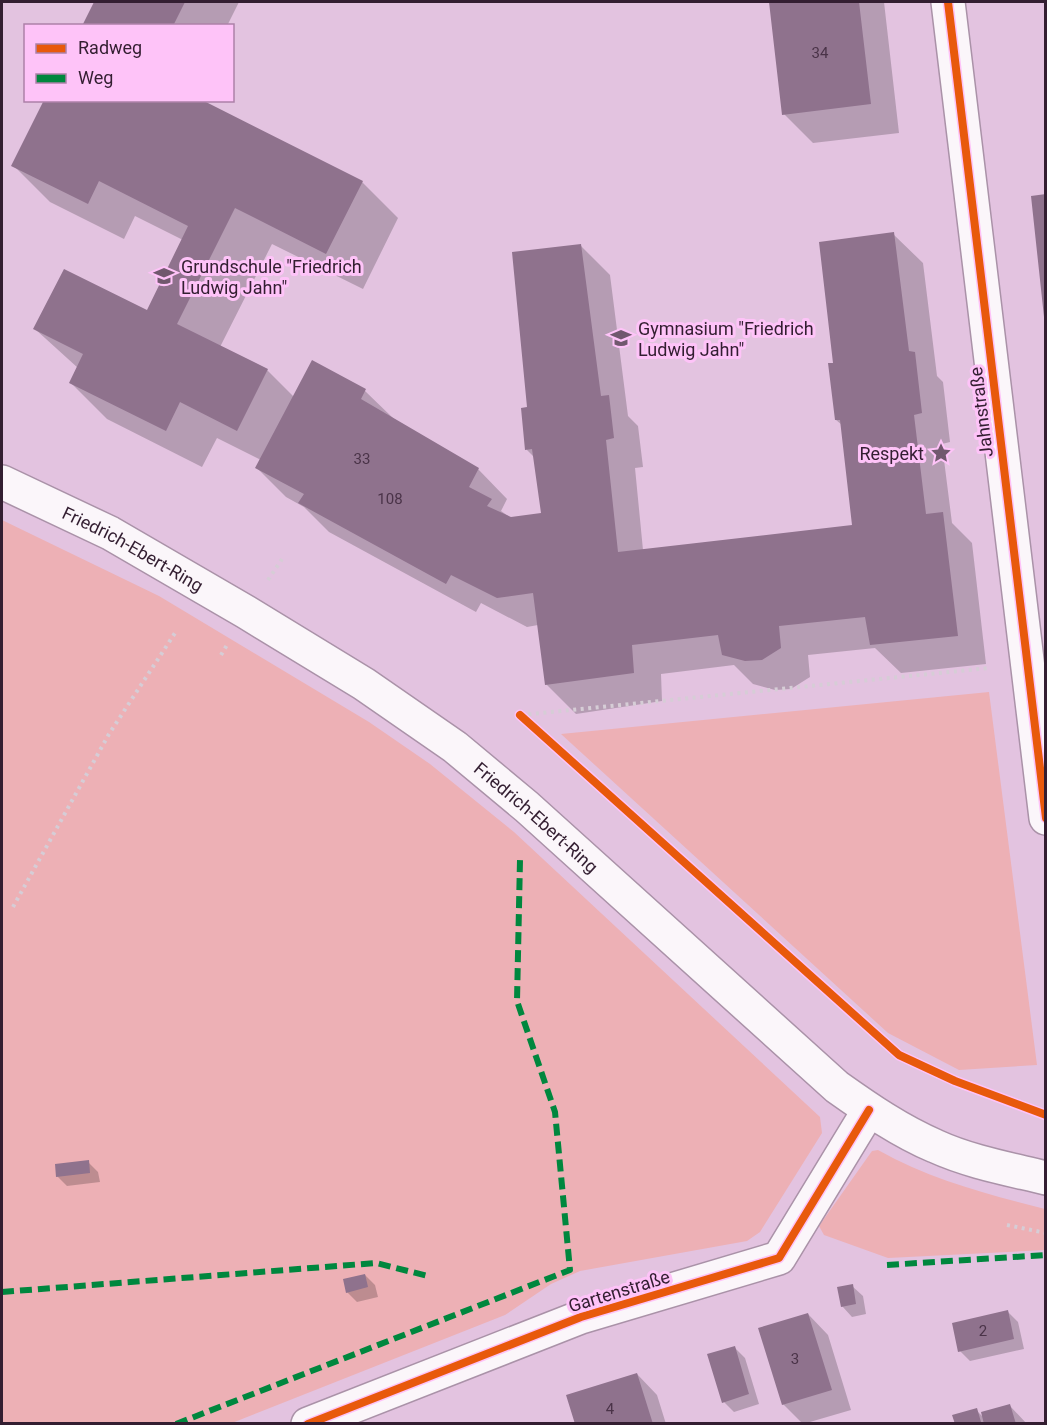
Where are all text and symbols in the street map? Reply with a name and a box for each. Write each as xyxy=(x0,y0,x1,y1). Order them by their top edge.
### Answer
legend xyxy=(24,24,234,102)
text: Radweg xyxy=(78,37,142,58)
house number: 34 xyxy=(812,44,829,62)
text: Weg xyxy=(78,67,113,88)
place label: Grundschule "Friedrich Ludwig Jahn" xyxy=(181,256,362,298)
school or university icon: Grundschule "Friedrich Ludwig Jahn" xyxy=(152,264,176,288)
place label: Gymnasium "Friedrich Ludwig Jahn" xyxy=(638,318,814,360)
school or university icon: Gymnasium "Friedrich Ludwig Jahn" xyxy=(609,326,633,350)
street label: Jahnstraße xyxy=(965,366,997,458)
place icon: Respekt xyxy=(929,441,953,465)
place label: Respekt xyxy=(859,443,924,464)
house number: 33 xyxy=(354,450,370,468)
house number: 108 xyxy=(377,490,403,508)
street label: Friedrich-Ebert-Ring xyxy=(59,502,207,596)
street label: Friedrich-Ebert-Ring xyxy=(470,757,603,877)
street label: Gartenstraße xyxy=(566,1266,672,1316)
house number: 2 xyxy=(979,1322,987,1340)
house number: 3 xyxy=(791,1350,799,1368)
house number: 4 xyxy=(606,1400,615,1418)

